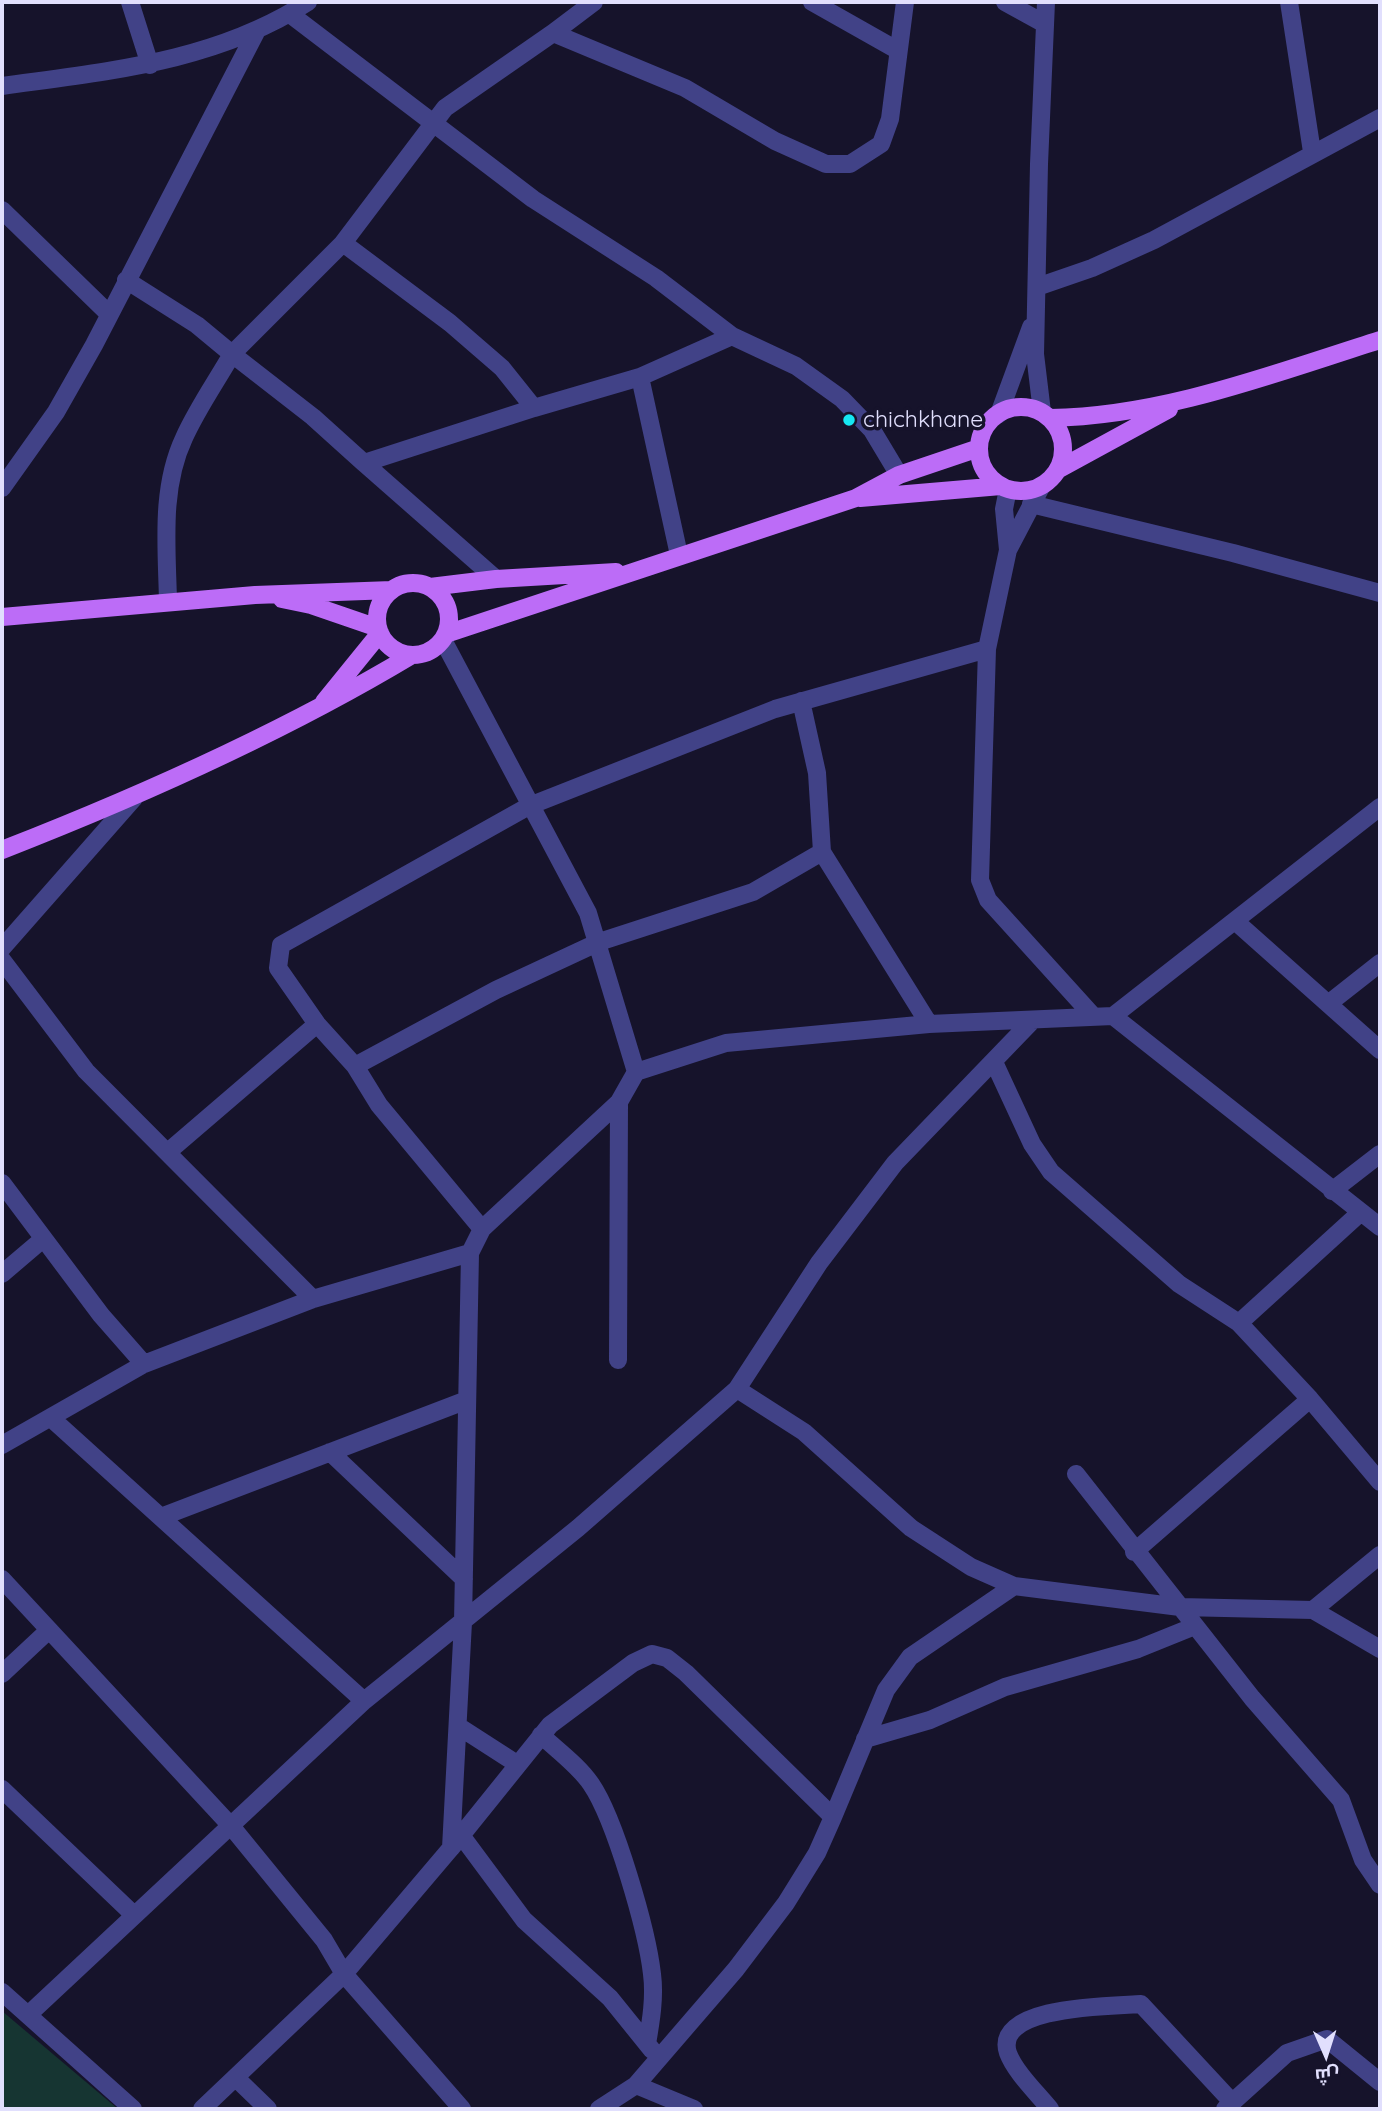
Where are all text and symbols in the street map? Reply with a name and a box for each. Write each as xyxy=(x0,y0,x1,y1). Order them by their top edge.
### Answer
place label: chichkhane xyxy=(863,406,983,434)
marker: chichkhane xyxy=(841,412,857,428)
north arrow xyxy=(1291,2020,1361,2090)
text: ش xyxy=(1314,2063,1340,2089)

